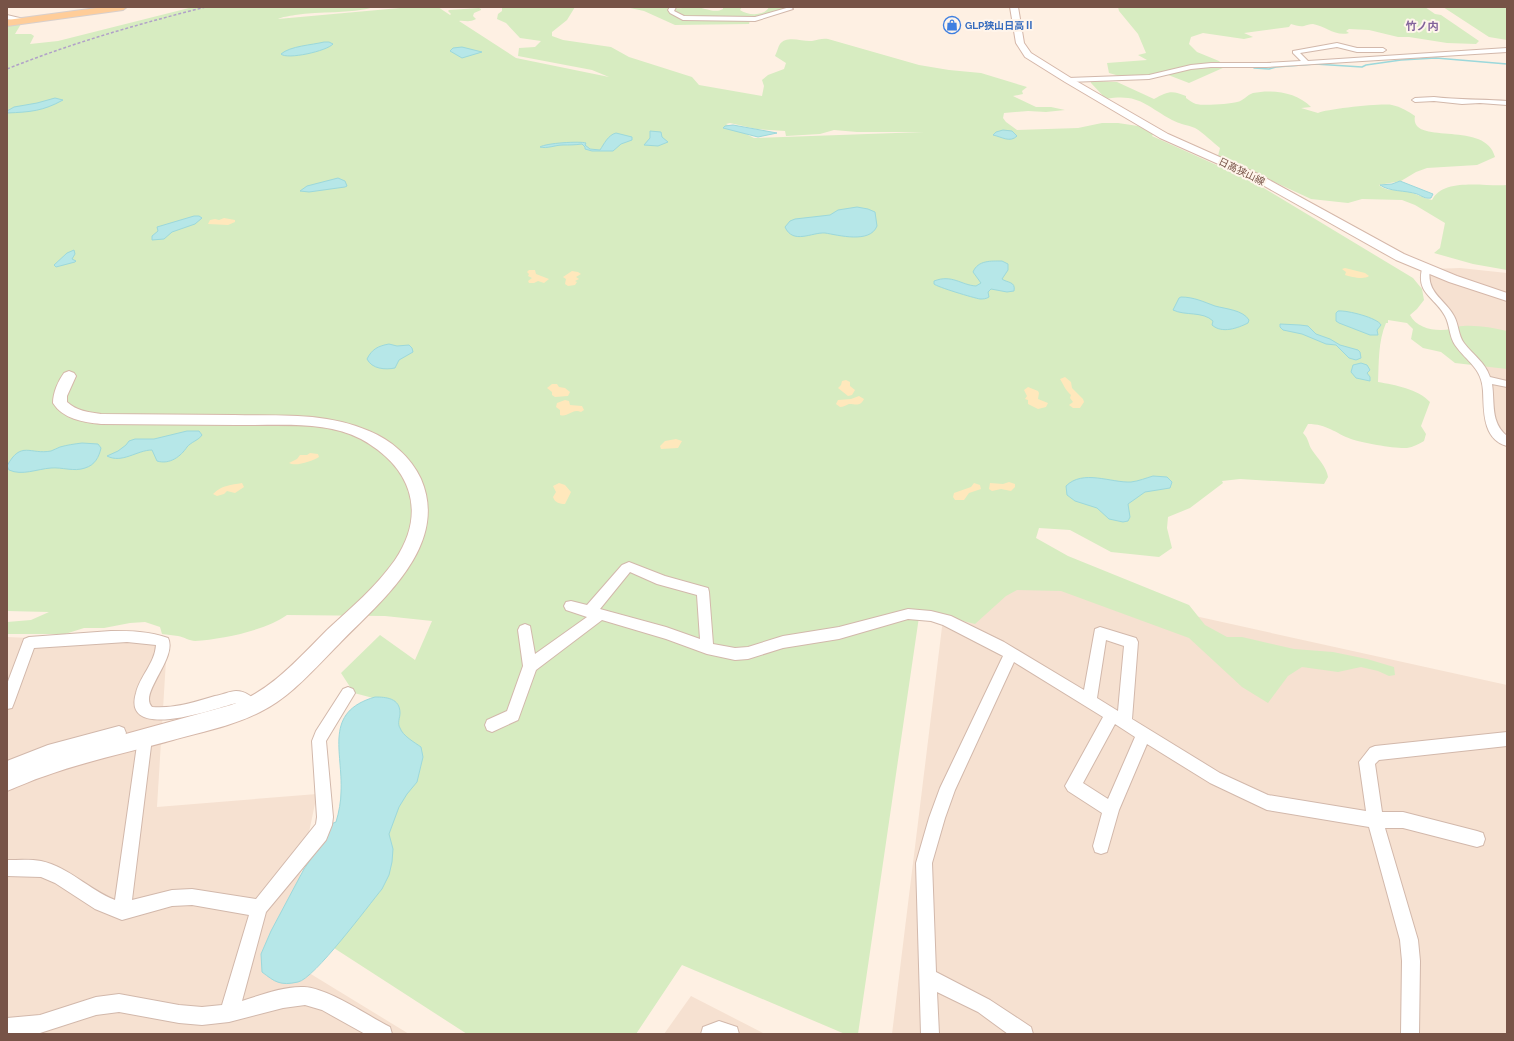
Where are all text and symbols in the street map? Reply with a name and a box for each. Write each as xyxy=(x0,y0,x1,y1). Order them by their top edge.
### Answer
shop icon: GLP狭山日高Ⅱ xyxy=(942,15,962,35)
place label: GLP狭山日高Ⅱ xyxy=(965,20,1034,31)
district label: 竹ノ内 xyxy=(1406,20,1439,33)
street label: 日高狭山線 xyxy=(1217,156,1267,187)

